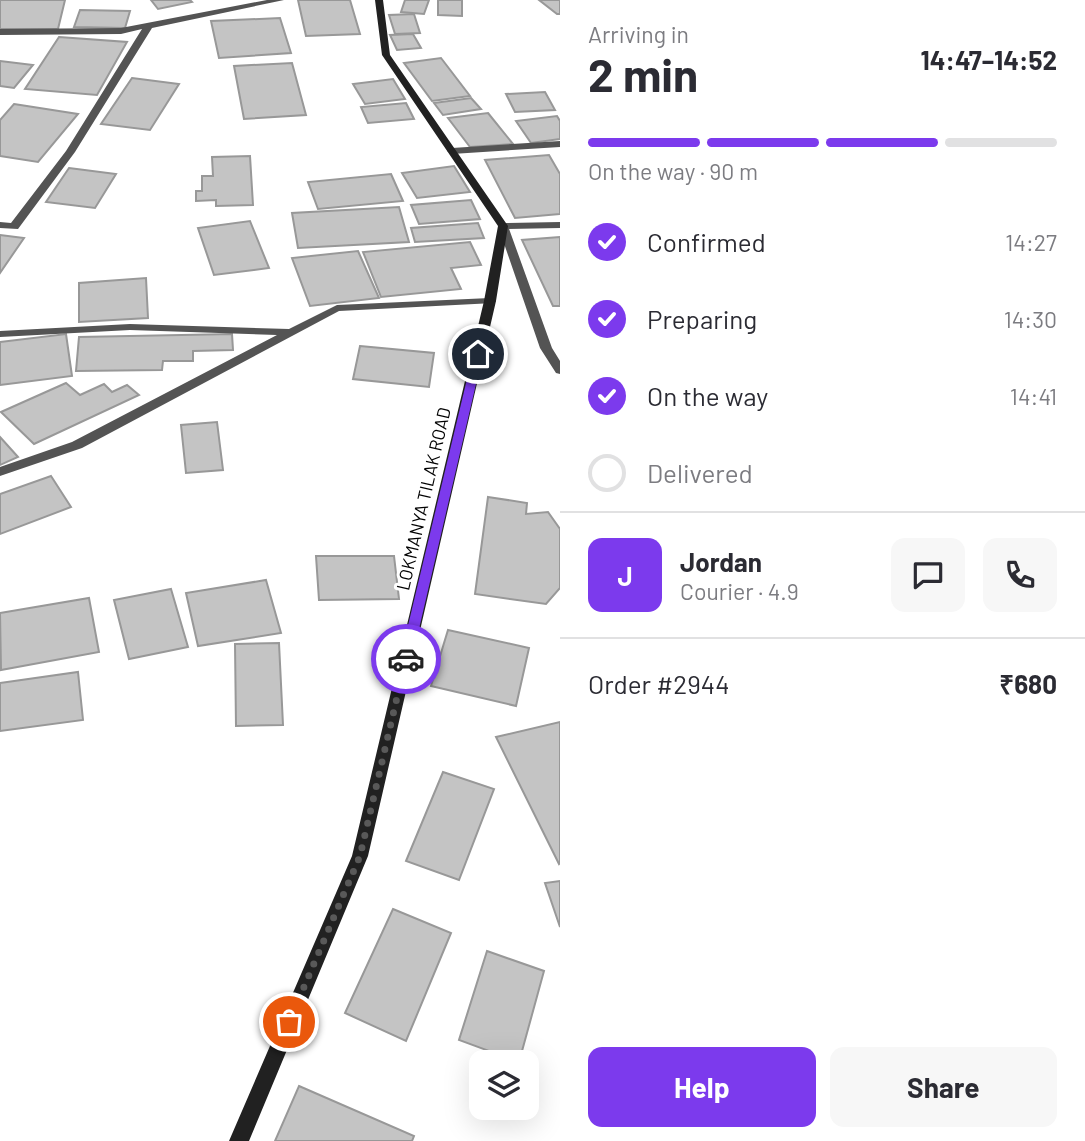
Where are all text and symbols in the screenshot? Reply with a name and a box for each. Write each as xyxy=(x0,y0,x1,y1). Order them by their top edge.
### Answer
text: Arriving in xyxy=(588,20,689,48)
text: 14:47–14:52 xyxy=(920,44,1057,75)
text: 2 min xyxy=(588,46,698,101)
text: On the way · 90 m xyxy=(588,157,758,185)
icon: check xyxy=(588,223,626,261)
text: Confirmed xyxy=(647,226,766,257)
text: 14:27 xyxy=(1005,228,1057,256)
icon: check xyxy=(588,300,626,338)
text: Preparing xyxy=(647,303,757,334)
text: 14:30 xyxy=(1004,305,1057,333)
pin xyxy=(448,324,508,384)
icon: home xyxy=(459,335,497,373)
icon: check xyxy=(588,377,626,415)
text: On the way xyxy=(647,380,768,411)
text: 14:41 xyxy=(1010,382,1057,410)
street label: LOKMANYA TILAK ROAD xyxy=(391,405,455,592)
text: Delivered xyxy=(647,457,753,488)
button: chat xyxy=(891,538,965,612)
button: phone xyxy=(983,538,1057,612)
text: Jordan xyxy=(680,546,762,577)
text: J xyxy=(617,560,633,591)
text: Courier · 4.9 xyxy=(680,577,799,605)
courier xyxy=(371,624,441,694)
icon: car xyxy=(387,640,425,678)
text: Order #2944 xyxy=(588,668,730,699)
text: ₹680 xyxy=(999,668,1057,699)
pin xyxy=(259,992,319,1052)
icon: bag xyxy=(270,1003,308,1041)
button: Help xyxy=(588,1047,816,1127)
button: Share xyxy=(830,1047,1057,1127)
map controls xyxy=(469,1050,539,1120)
button: layers xyxy=(469,1050,539,1120)

